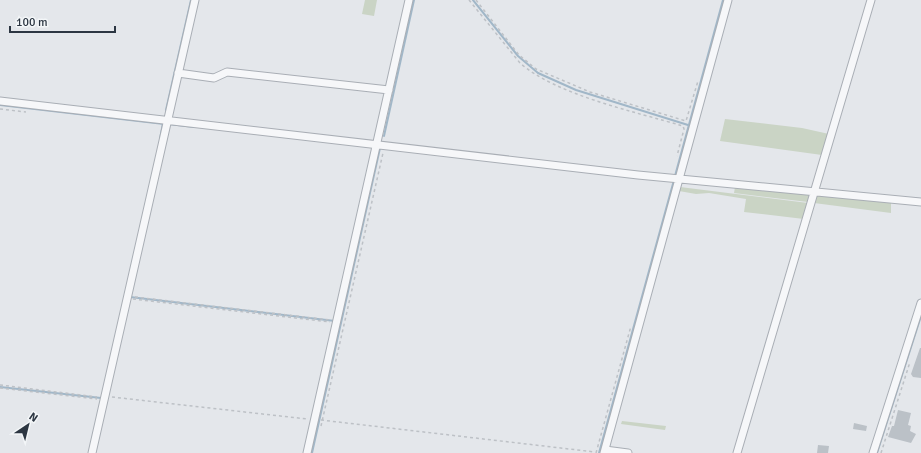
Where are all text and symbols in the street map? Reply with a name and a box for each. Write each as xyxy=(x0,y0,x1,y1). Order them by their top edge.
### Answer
scale bar xyxy=(10,8,115,34)
text: 100 m xyxy=(16,15,48,30)
north arrow xyxy=(8,405,48,445)
text: N xyxy=(27,410,40,425)

